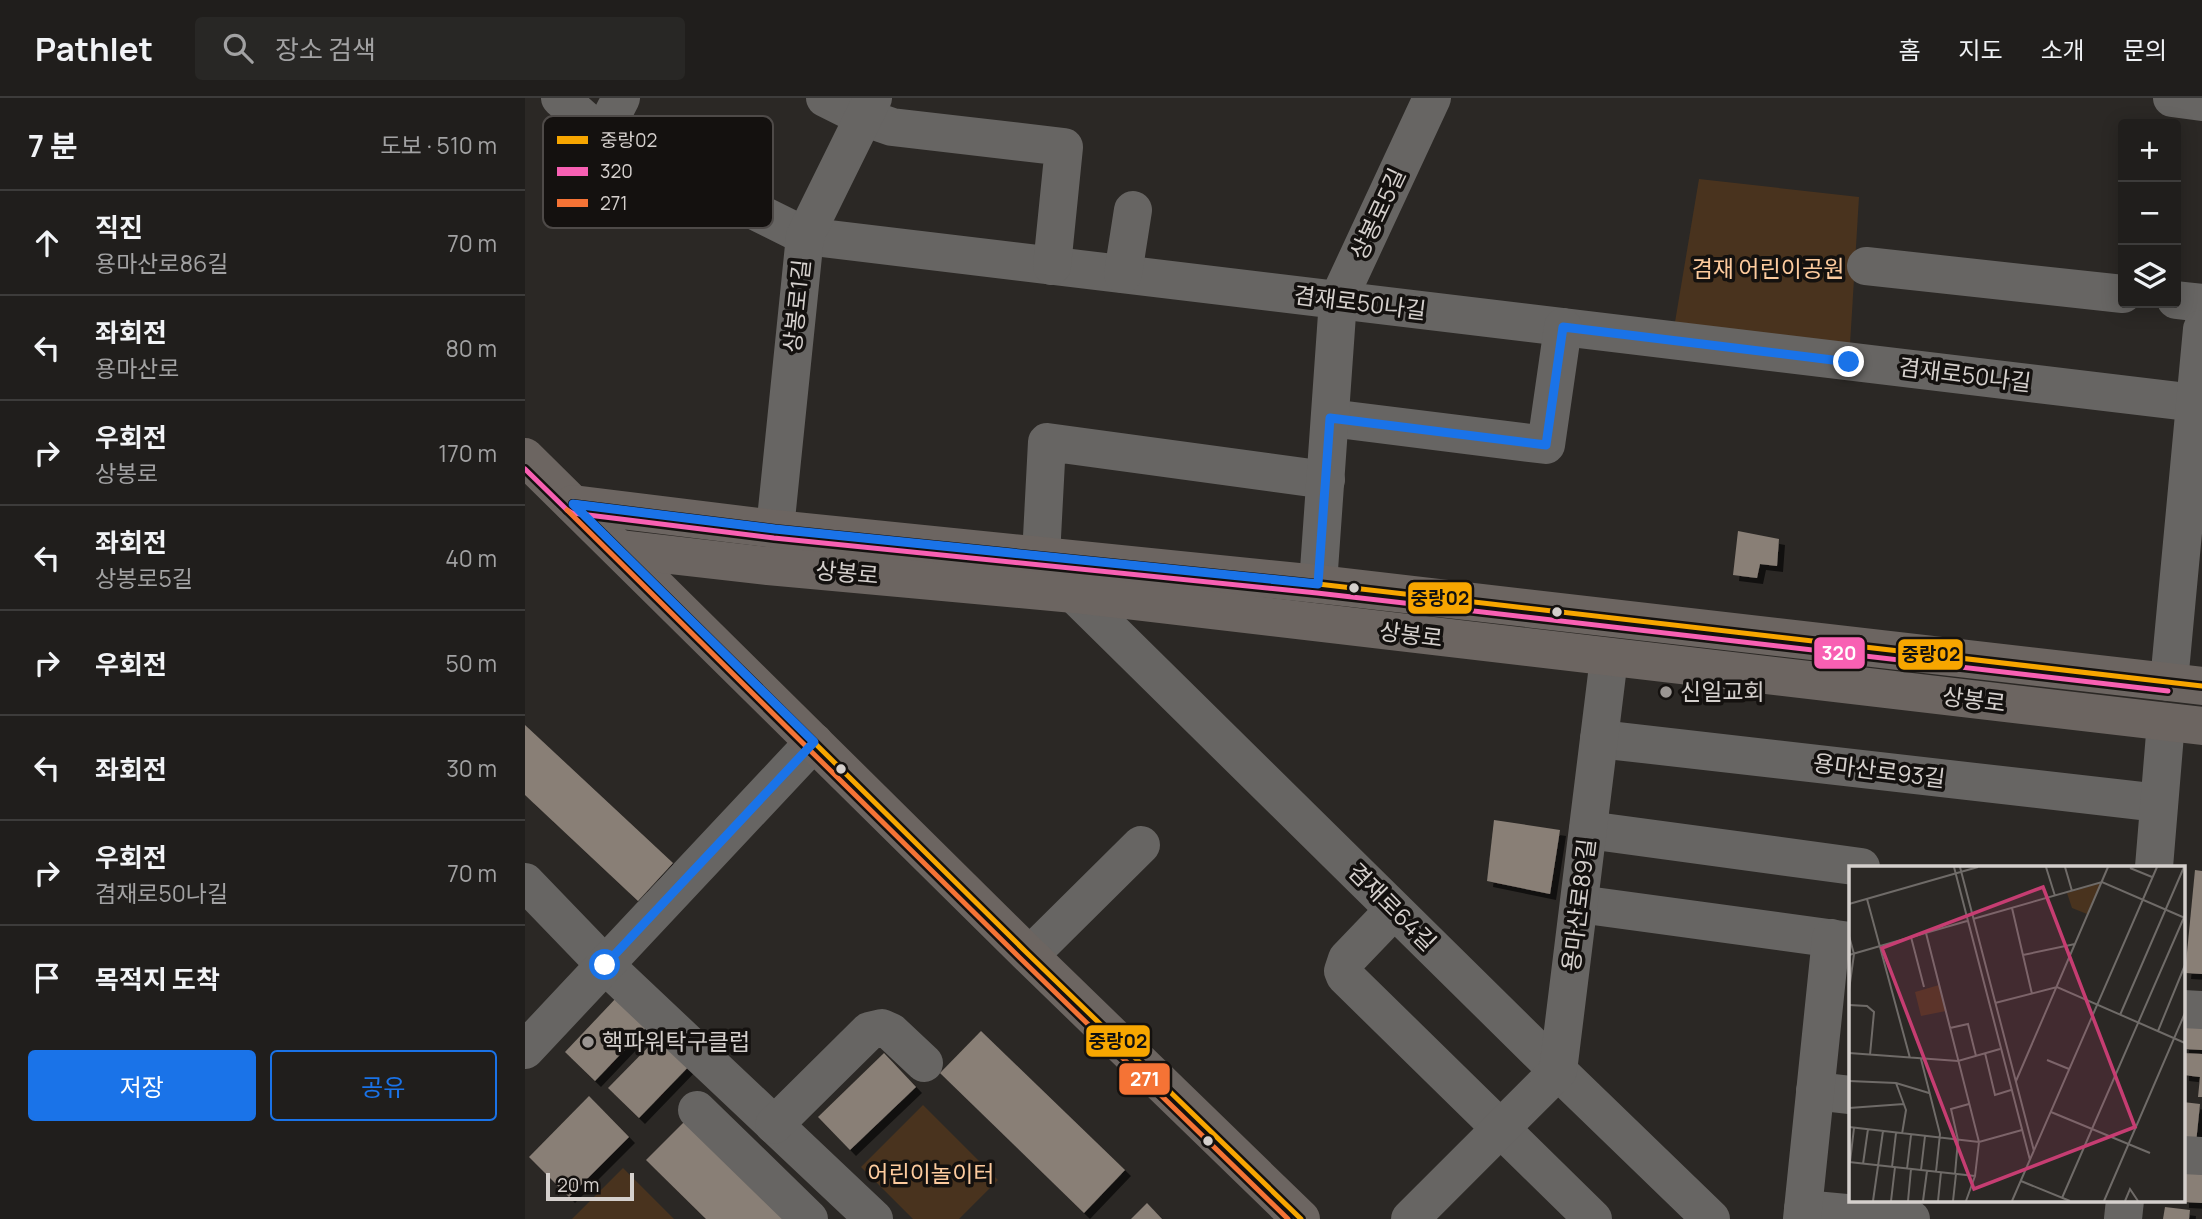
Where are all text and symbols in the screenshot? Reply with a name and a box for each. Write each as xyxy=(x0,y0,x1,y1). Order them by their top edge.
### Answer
search box xyxy=(195,17,685,80)
text: Pathlet xyxy=(35,26,153,71)
icon: search xyxy=(219,29,257,67)
text: 장소 검색 xyxy=(275,31,376,67)
text: 홈 xyxy=(1898,33,1920,66)
text: 지도 xyxy=(1958,33,2003,66)
text: 소개 xyxy=(2041,33,2085,66)
text: 문의 xyxy=(2123,33,2167,66)
legend xyxy=(543,116,773,228)
map controls xyxy=(2118,119,2181,308)
button: + xyxy=(2118,119,2181,182)
text: 7 분 xyxy=(28,125,78,166)
text: 중랑02 xyxy=(600,127,657,153)
text: 도보 · 510 m xyxy=(380,129,497,161)
text: 320 xyxy=(600,158,633,184)
street label: 상봉로5길 xyxy=(1342,162,1412,265)
button: − xyxy=(2118,182,2181,245)
text: 271 xyxy=(600,190,628,216)
text: 직진 xyxy=(95,209,143,245)
icon: ahead xyxy=(28,224,66,262)
text: 70 m xyxy=(447,227,497,259)
button: layers xyxy=(2118,245,2181,308)
text: 용마산로86길 xyxy=(95,247,228,279)
park label: 겸재 어린이공원 xyxy=(1692,252,1844,284)
street label: 상봉로1길 xyxy=(775,258,817,354)
street label: 겸재로50나길 xyxy=(1292,278,1428,326)
text: 좌회전 xyxy=(95,314,167,350)
icon: left xyxy=(28,329,66,367)
text: 80 m xyxy=(446,332,497,364)
route end xyxy=(1833,346,1864,377)
street label: 겸재로50나길 xyxy=(1897,350,2033,398)
text: 용마산로 xyxy=(95,352,180,384)
text: 우회전 xyxy=(95,419,167,455)
icon: right xyxy=(28,434,66,472)
text: 170 m xyxy=(438,437,497,469)
text: 상봉로 xyxy=(95,457,158,489)
text: 좌회전 xyxy=(95,524,167,560)
icon: left xyxy=(28,539,66,577)
text: 40 m xyxy=(445,542,497,574)
street label: 상봉로 xyxy=(814,553,880,591)
text: 상봉로5길 xyxy=(95,562,193,594)
unlabelled marker xyxy=(1347,581,1361,595)
line badge: 중랑02 xyxy=(1407,581,1473,615)
text: 중랑02 xyxy=(1411,585,1469,611)
unlabelled marker xyxy=(1550,605,1564,619)
street label: 상봉로 xyxy=(1378,614,1445,654)
line badge: 320 xyxy=(1813,636,1866,670)
line badge: 중랑02 xyxy=(1897,638,1964,671)
text: 320 xyxy=(1822,640,1856,666)
text: 중랑02 xyxy=(1902,641,1960,667)
icon: right xyxy=(28,644,66,682)
text: 우회전 xyxy=(95,646,167,682)
text: 50 m xyxy=(446,647,497,679)
place label: 신일교회 xyxy=(1680,675,1765,707)
street label: 상봉로 xyxy=(1941,679,2008,719)
marker: 신일교회 xyxy=(1658,684,1674,700)
street label: 용마산로93길 xyxy=(1811,746,1947,794)
icon: left xyxy=(28,749,66,787)
text: 좌회전 xyxy=(95,751,167,787)
text: 30 m xyxy=(446,752,497,784)
unlabelled marker xyxy=(834,762,848,776)
street label: 용마산로89길 xyxy=(1554,837,1602,973)
text: 우회전 xyxy=(95,839,167,875)
icon: right xyxy=(28,854,66,892)
street label: 겸재로64길 xyxy=(1342,855,1444,957)
text: 70 m xyxy=(447,857,497,889)
inset map xyxy=(1849,866,2185,1202)
text: 겸재로50나길 xyxy=(95,877,228,909)
route start xyxy=(589,949,620,980)
icon: arrive xyxy=(28,959,66,997)
text: 목적지 도착 xyxy=(95,961,220,997)
line badge: 중랑02 xyxy=(1085,1024,1151,1058)
place label: 핵파워탁구클럽 xyxy=(602,1025,750,1057)
text: 중랑02 xyxy=(1089,1028,1147,1054)
marker: 핵파워탁구클럽 xyxy=(580,1034,596,1050)
button: 저장 xyxy=(28,1050,256,1121)
button: 공유 xyxy=(270,1050,497,1121)
line badge: 271 xyxy=(1118,1062,1171,1096)
text: 271 xyxy=(1130,1066,1160,1092)
unlabelled marker xyxy=(1201,1134,1215,1148)
park label: 어린이놀이터 xyxy=(868,1157,994,1189)
scale bar xyxy=(546,1170,633,1202)
text: 20 m xyxy=(557,1172,599,1198)

